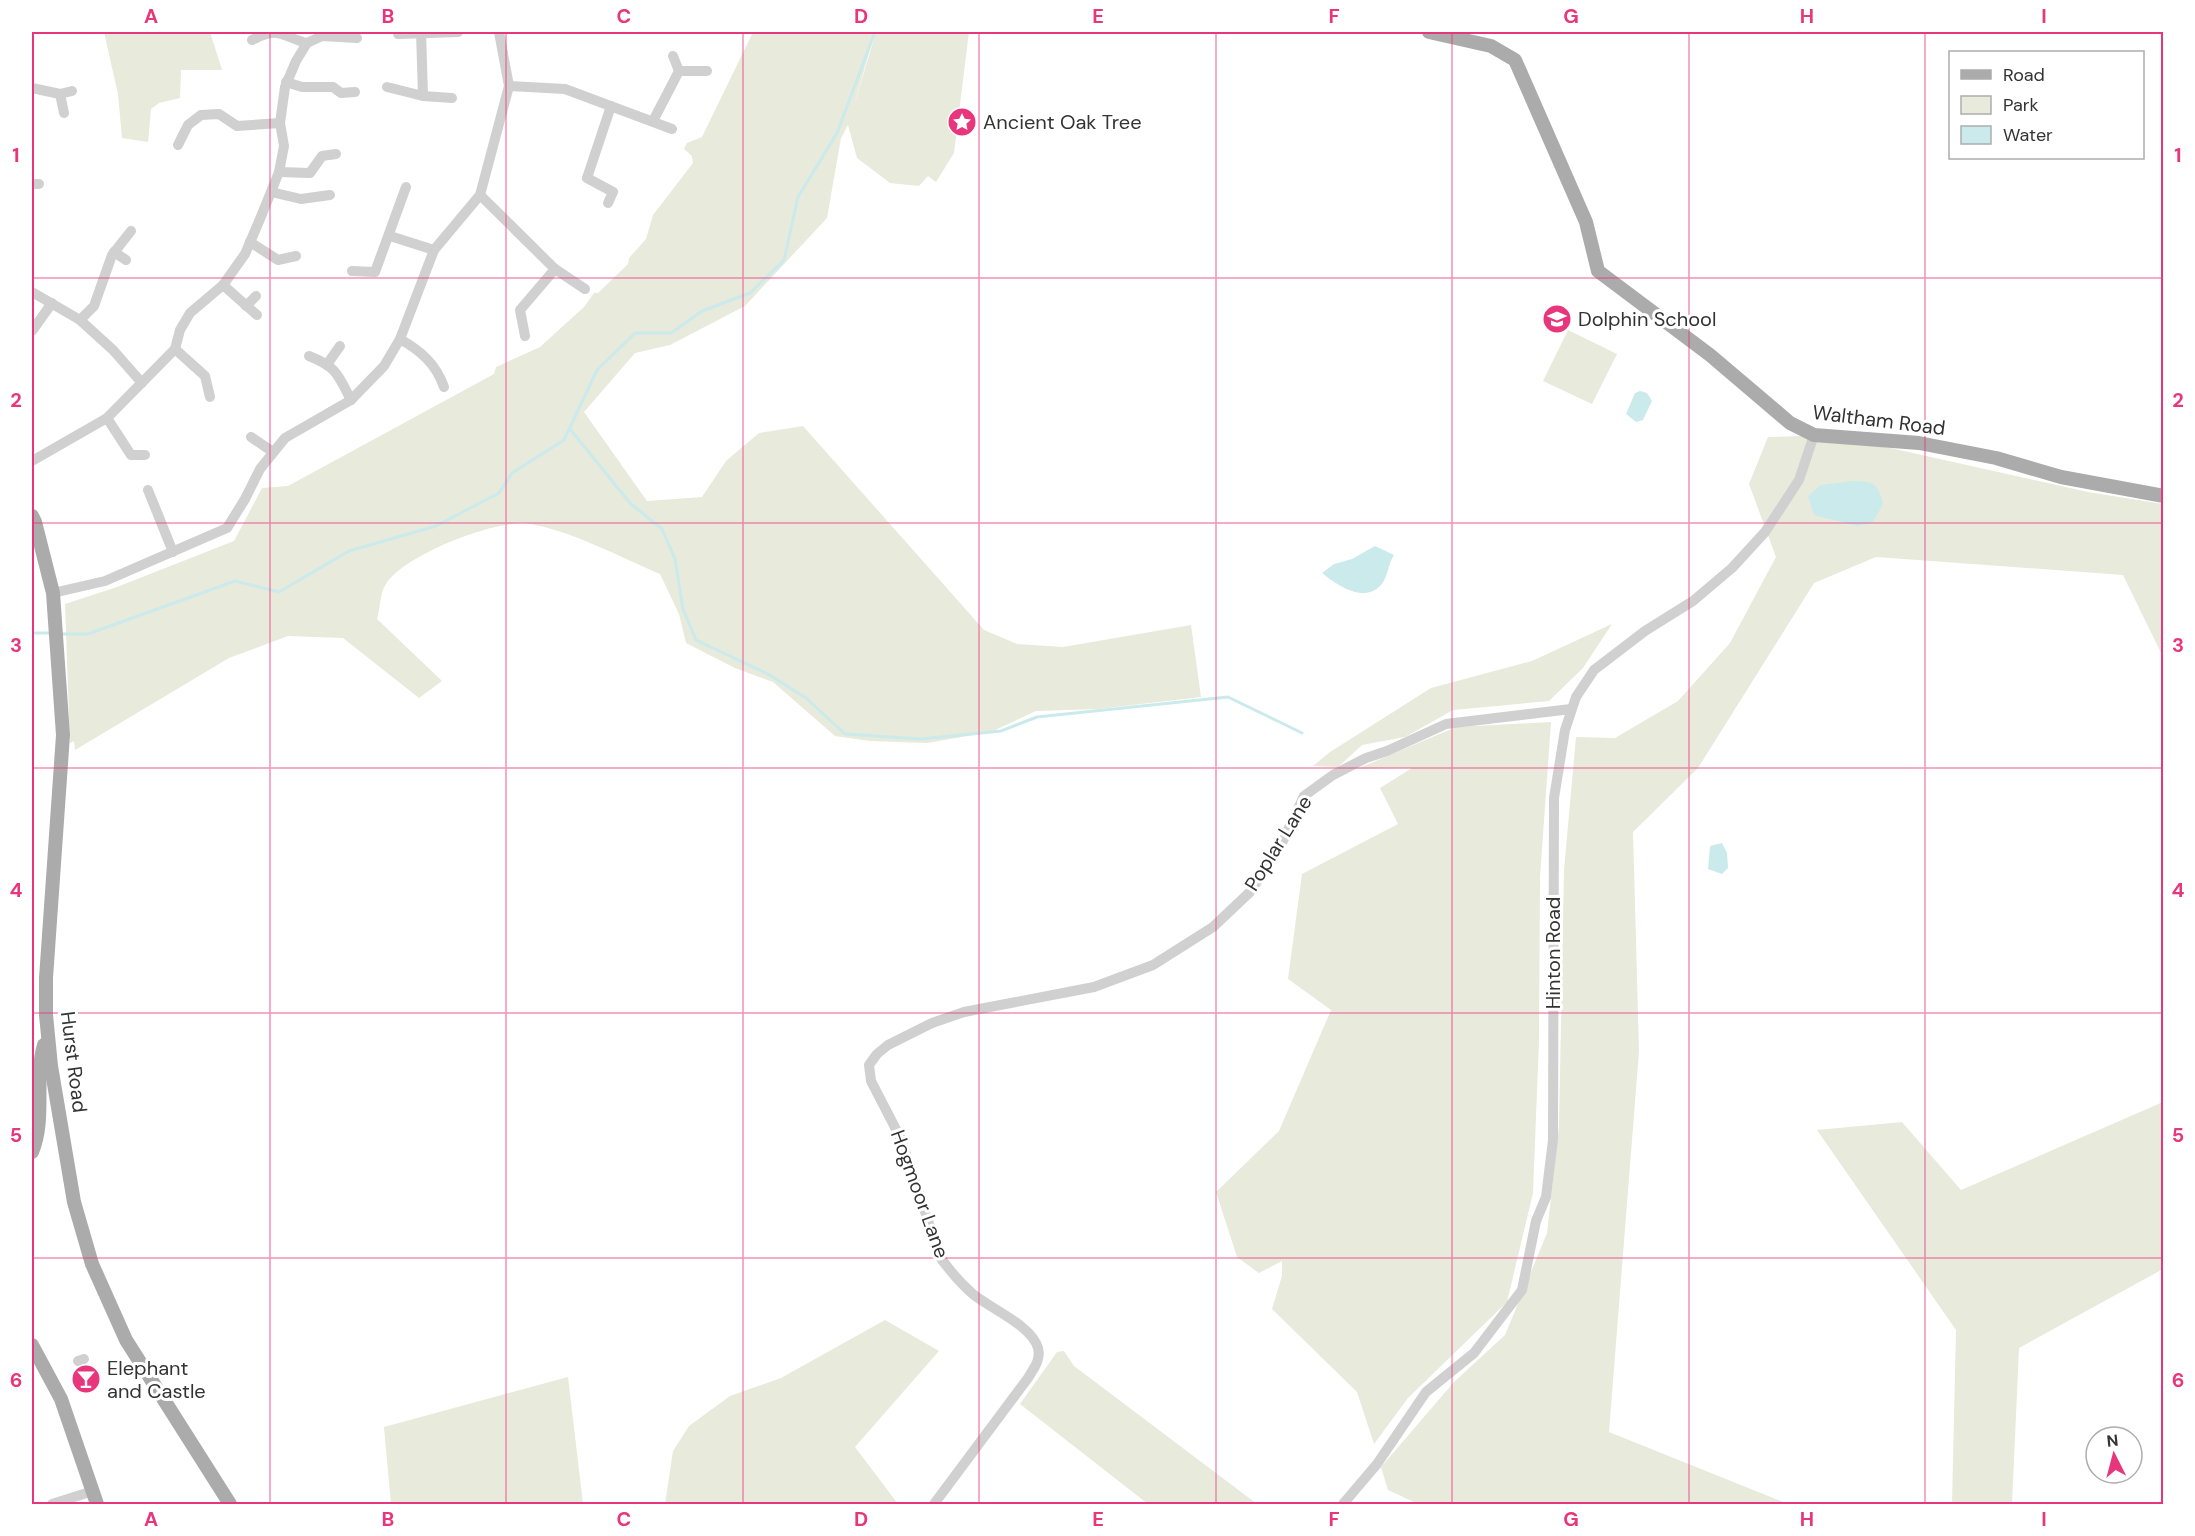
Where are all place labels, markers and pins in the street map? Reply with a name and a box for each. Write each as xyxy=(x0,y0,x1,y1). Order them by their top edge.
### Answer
place icon: Ancient Oak Tree xyxy=(946,106,978,138)
place label: Ancient Oak Tree xyxy=(983,109,1142,135)
school or university icon: Dolphin School xyxy=(1541,303,1573,335)
place label: Dolphin School xyxy=(1578,306,1716,332)
place label: Elephant and Castle xyxy=(107,1355,206,1404)
bar icon: Elephant and Castle xyxy=(70,1363,102,1395)

